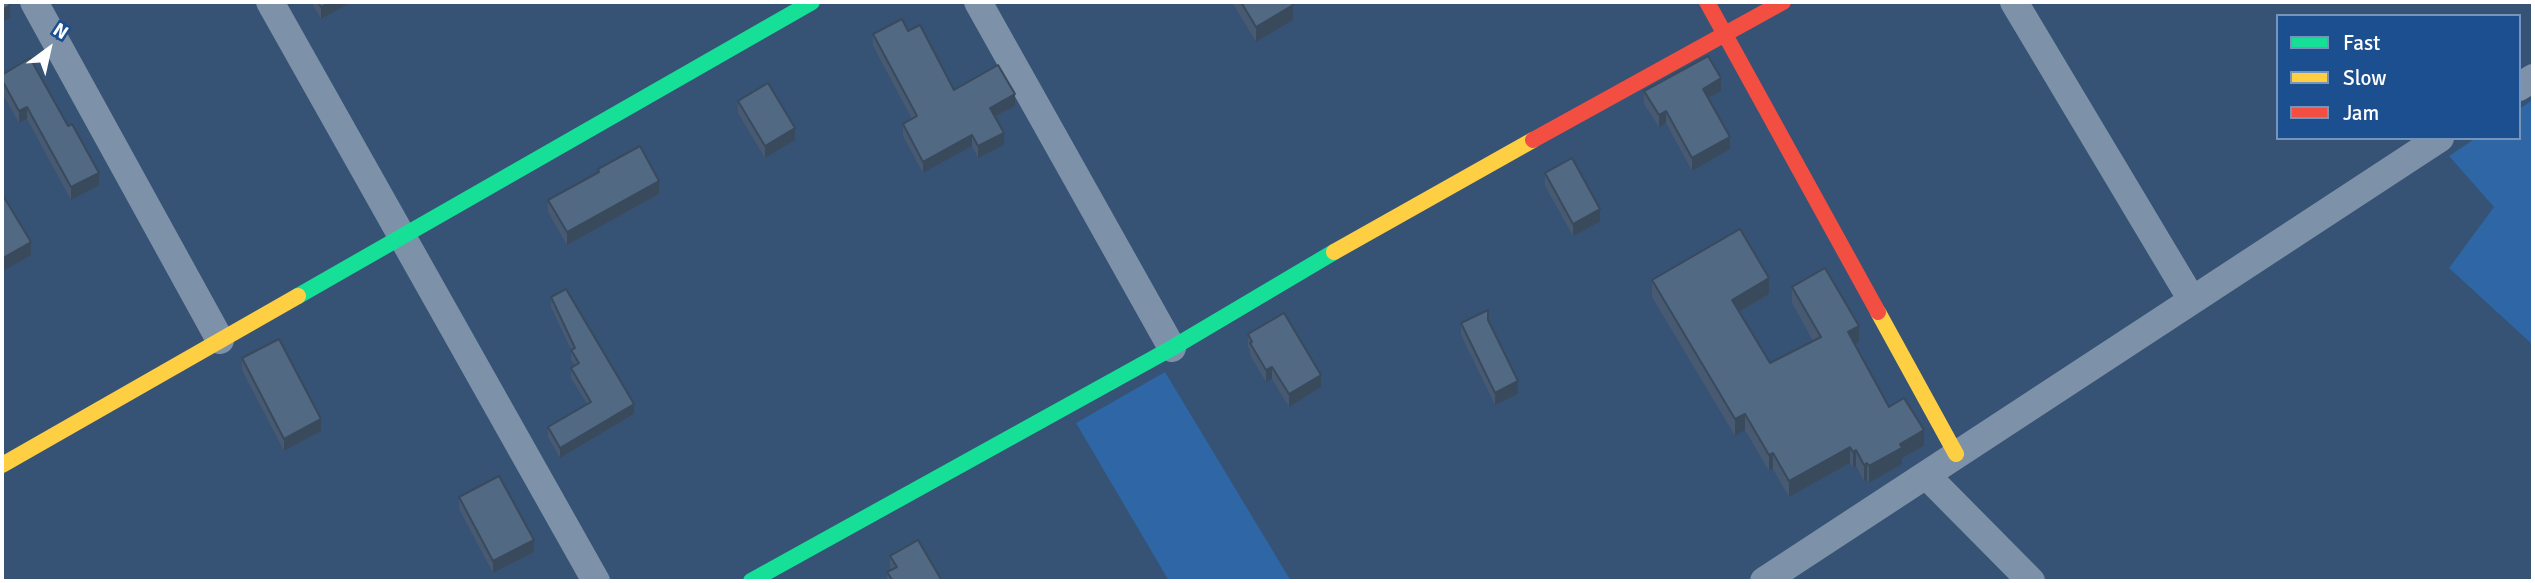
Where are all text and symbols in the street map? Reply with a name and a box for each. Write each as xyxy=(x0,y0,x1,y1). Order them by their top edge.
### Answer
north arrow xyxy=(14,14,84,84)
legend xyxy=(2276,14,2521,140)
text: N xyxy=(48,18,73,45)
text: Fast xyxy=(2343,30,2380,56)
text: Slow xyxy=(2343,65,2387,91)
text: Jam xyxy=(2343,100,2379,126)

